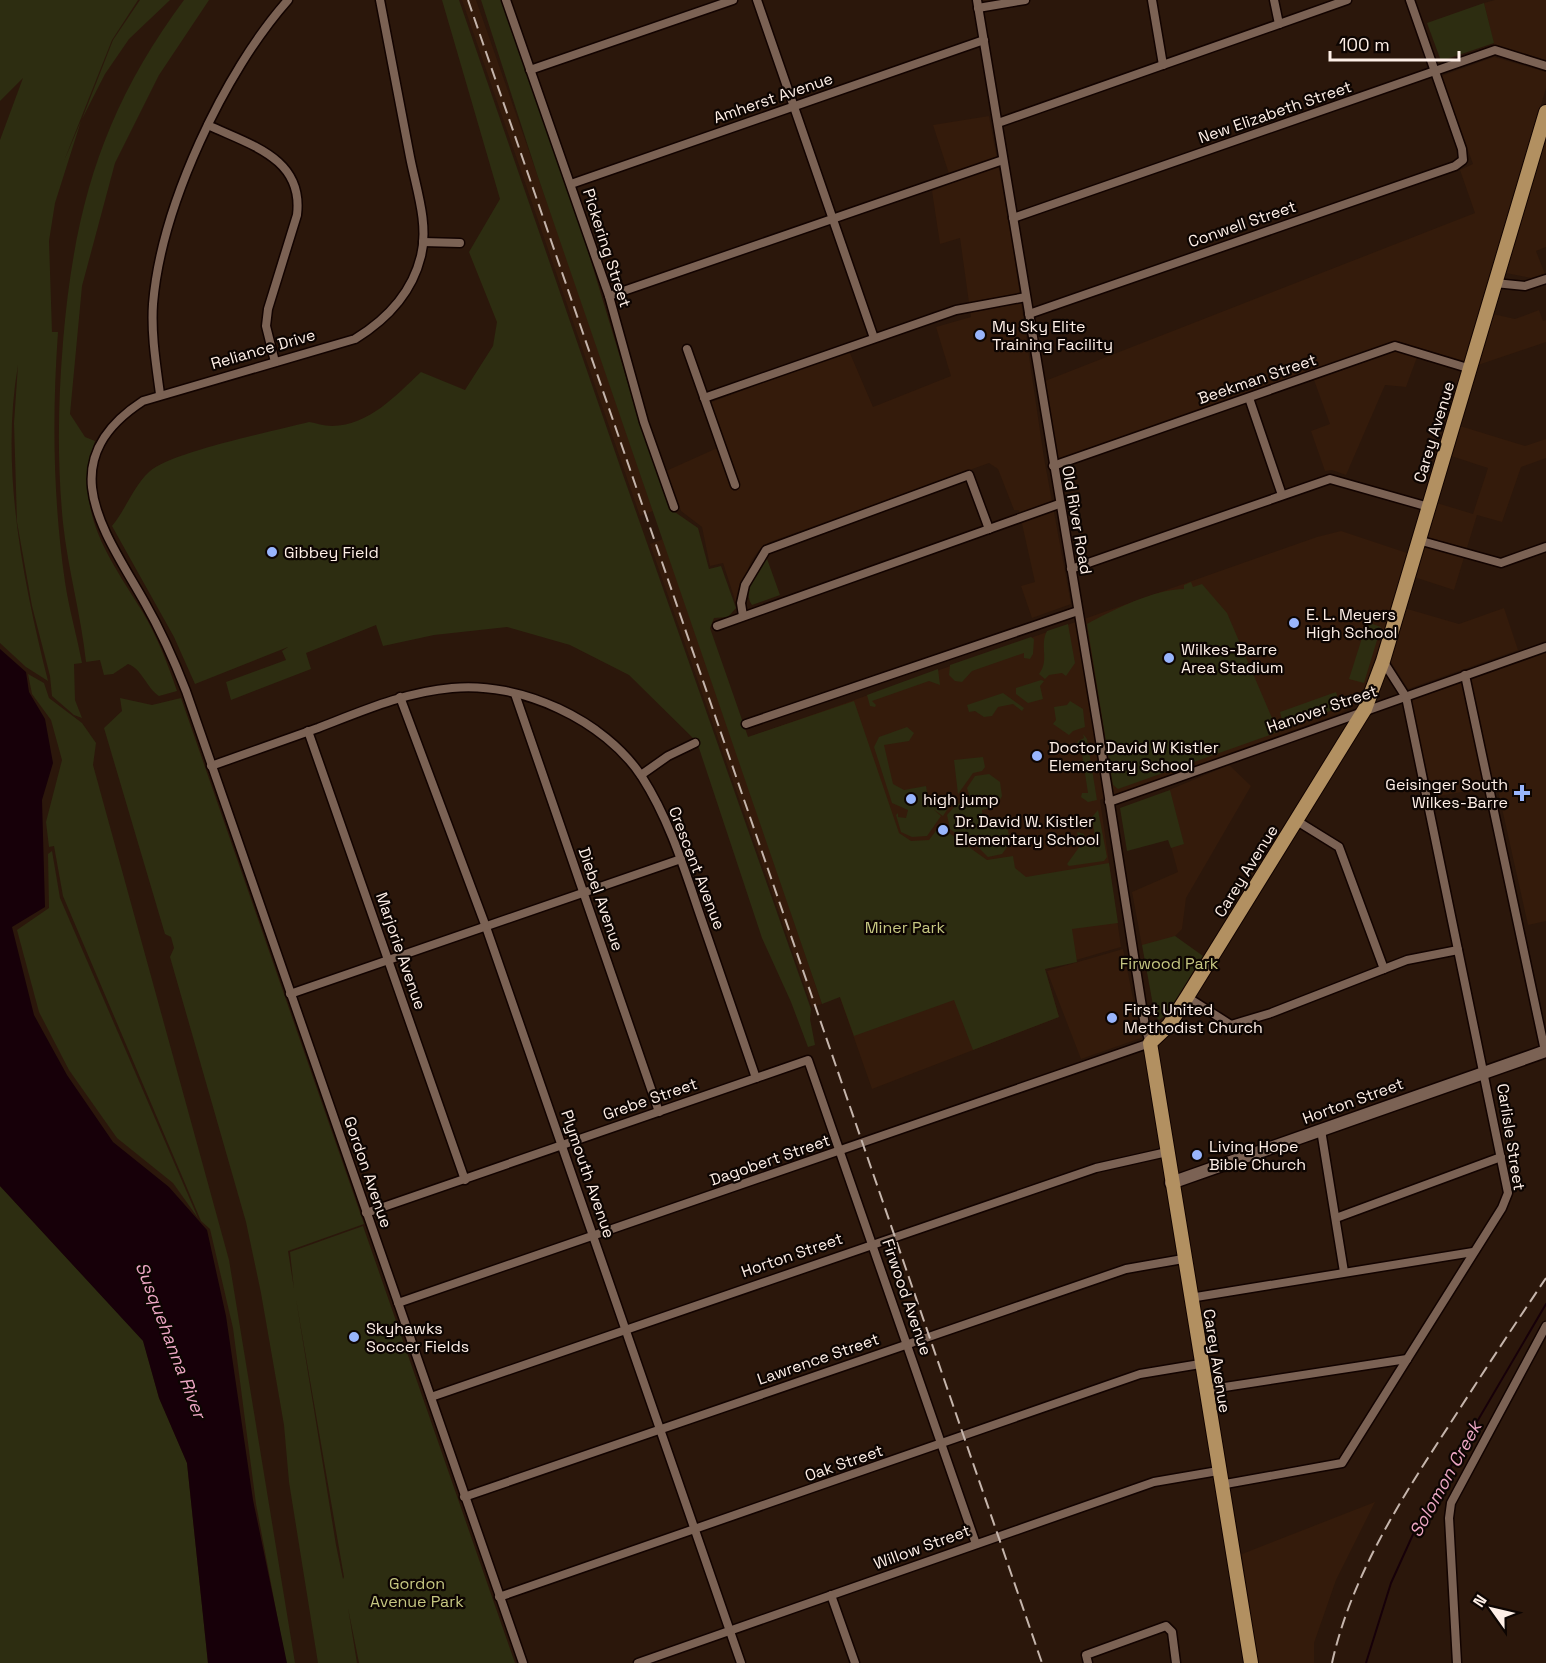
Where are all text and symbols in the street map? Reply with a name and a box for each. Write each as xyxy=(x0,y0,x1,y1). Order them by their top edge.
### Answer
scale bar xyxy=(1330,24,1459,62)
text: 100 m xyxy=(1339,33,1390,56)
street label: Amherst Avenue xyxy=(710,68,836,128)
street label: New Elizabeth Street xyxy=(1196,76,1354,148)
street label: Pickering Street xyxy=(578,186,636,310)
street label: Conwell Street xyxy=(1185,196,1299,252)
place label: My Sky Elite Training Facility xyxy=(992,316,1113,355)
street label: Reliance Drive xyxy=(208,324,318,374)
marker: My Sky Elite Training Facility xyxy=(973,328,987,342)
street label: Beekman Street xyxy=(1195,349,1319,409)
street label: Carey Avenue xyxy=(1409,379,1459,485)
street label: Old River Road xyxy=(1057,464,1097,576)
place label: Gibbey Field xyxy=(284,542,379,563)
marker: Gibbey Field xyxy=(265,545,279,559)
place label: E. L. Meyers High School xyxy=(1306,604,1397,643)
marker: E. L. Meyers High School xyxy=(1287,616,1301,630)
place label: Wilkes-Barre Area Stadium xyxy=(1181,639,1283,678)
marker: Wilkes-Barre Area Stadium xyxy=(1162,651,1176,665)
street label: Hanover Street xyxy=(1264,680,1380,738)
place label: Doctor David W Kistler Elementary School xyxy=(1049,737,1219,776)
marker: Doctor David W Kistler Elementary School xyxy=(1030,749,1044,763)
place label: Geisinger South Wilkes-Barre xyxy=(1385,774,1508,813)
marker: Geisinger South Wilkes-Barre xyxy=(1513,784,1531,802)
place label: high jump xyxy=(923,789,999,810)
marker: high jump xyxy=(904,792,918,806)
street label: Crescent Avenue xyxy=(664,803,730,933)
place label: Dr. David W. Kistler Elementary School xyxy=(955,811,1100,850)
street label: Carey Avenue xyxy=(1209,821,1283,921)
marker: Dr. David W. Kistler Elementary School xyxy=(936,823,950,837)
street label: Diebel Avenue xyxy=(573,844,629,954)
street label: Marjorie Avenue xyxy=(371,890,431,1012)
park label: Miner Park xyxy=(865,917,946,938)
park label: Firwood Park xyxy=(1120,953,1219,974)
place label: First United Methodist Church xyxy=(1124,999,1263,1038)
marker: First United Methodist Church xyxy=(1105,1011,1119,1025)
street label: Grebe Street xyxy=(600,1073,700,1125)
street label: Horton Street xyxy=(1300,1073,1406,1129)
street label: Carlisle Street xyxy=(1492,1082,1530,1192)
street label: Plymouth Avenue xyxy=(556,1107,620,1241)
street label: Gordon Avenue xyxy=(339,1113,397,1231)
street label: Dagobert Street xyxy=(707,1130,833,1190)
place label: Living Hope Bible Church xyxy=(1209,1136,1306,1175)
marker: Living Hope Bible Church xyxy=(1190,1148,1204,1162)
street label: Horton Street xyxy=(738,1228,846,1282)
street label: Firwood Avenue xyxy=(877,1236,937,1358)
water label: Susquehanna River xyxy=(131,1258,212,1424)
street label: Carey Avenue xyxy=(1198,1308,1236,1414)
place label: Skyhawks Soccer Fields xyxy=(366,1318,469,1357)
street label: Lawrence Street xyxy=(754,1328,882,1390)
marker: Skyhawks Soccer Fields xyxy=(347,1330,361,1344)
water label: Solomon Creek xyxy=(1404,1415,1487,1541)
street label: Oak Street xyxy=(802,1440,886,1486)
street label: Willow Street xyxy=(871,1520,973,1574)
park label: Gordon Avenue Park xyxy=(370,1573,464,1612)
north arrow xyxy=(1462,1579,1522,1639)
text: N xyxy=(1468,1591,1492,1611)

